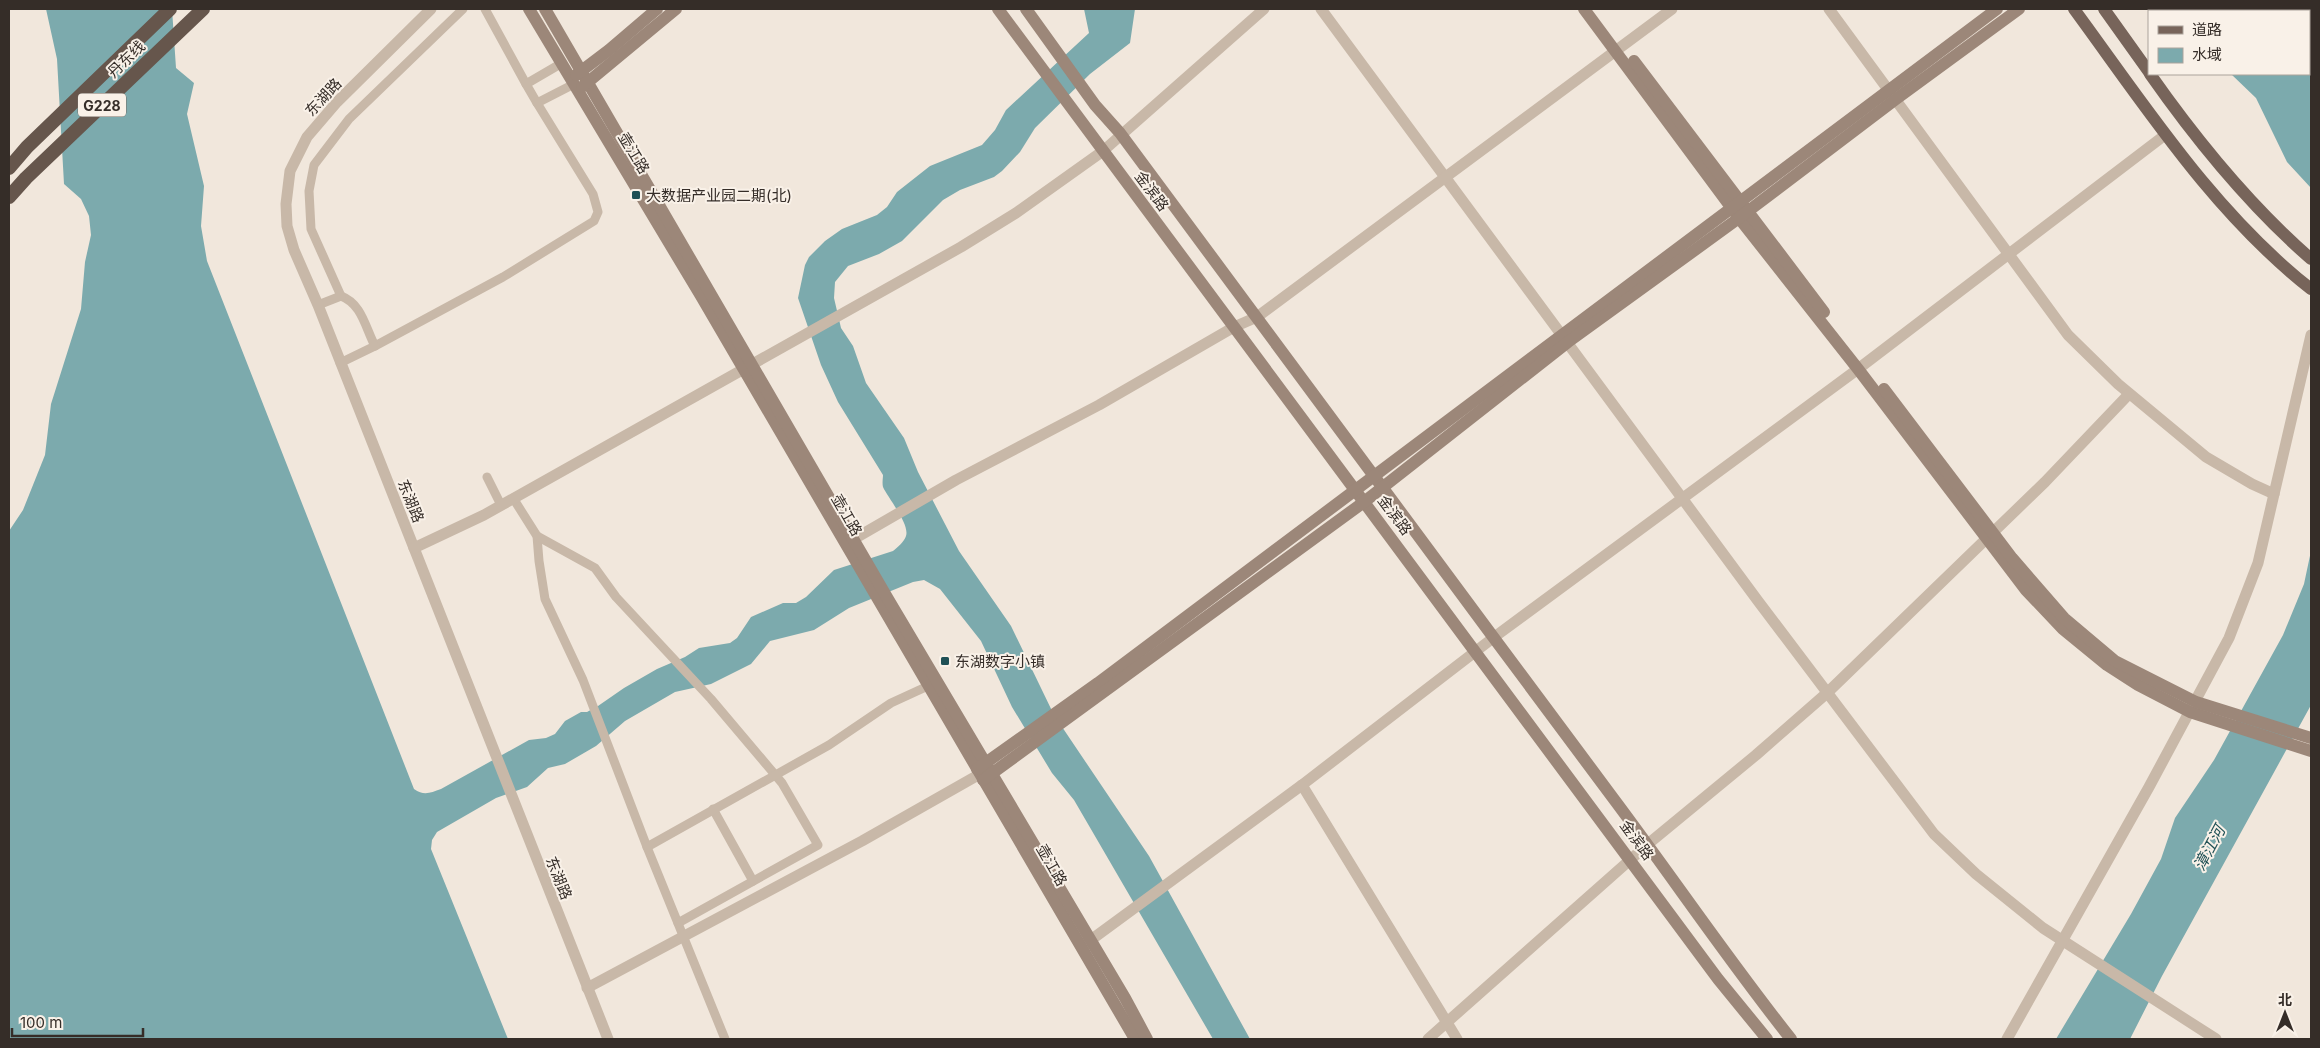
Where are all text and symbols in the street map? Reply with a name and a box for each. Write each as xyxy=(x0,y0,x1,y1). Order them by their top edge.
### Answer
legend xyxy=(2148,10,2310,75)
text: 道路 xyxy=(2192,20,2222,39)
street label: 丹东线 xyxy=(103,37,149,81)
text: 水域 xyxy=(2192,45,2222,64)
street label: 东湖路 xyxy=(301,74,345,120)
road number: G228 xyxy=(78,94,126,116)
street label: 壶江路 xyxy=(614,129,654,177)
street label: 金滨路 xyxy=(1131,167,1173,215)
place label: 大数据产业园二期(北) xyxy=(646,186,792,205)
marker: 大数据产业园二期(北) xyxy=(630,189,642,201)
street label: 东湖路 xyxy=(394,477,428,525)
street label: 壶江路 xyxy=(828,491,866,539)
street label: 金滨路 xyxy=(1374,491,1416,539)
place label: 东湖数字小镇 xyxy=(955,652,1045,671)
marker: 东湖数字小镇 xyxy=(939,655,951,667)
street label: 金滨路 xyxy=(1616,816,1658,864)
water label: 漳江河 xyxy=(2189,819,2231,874)
street label: 壶江路 xyxy=(1033,841,1071,889)
street label: 东湖路 xyxy=(542,854,576,902)
north arrow xyxy=(2260,988,2310,1038)
text: 北 xyxy=(2278,991,2292,1008)
scale bar xyxy=(12,1006,144,1038)
text: 100 m xyxy=(20,1013,62,1032)

